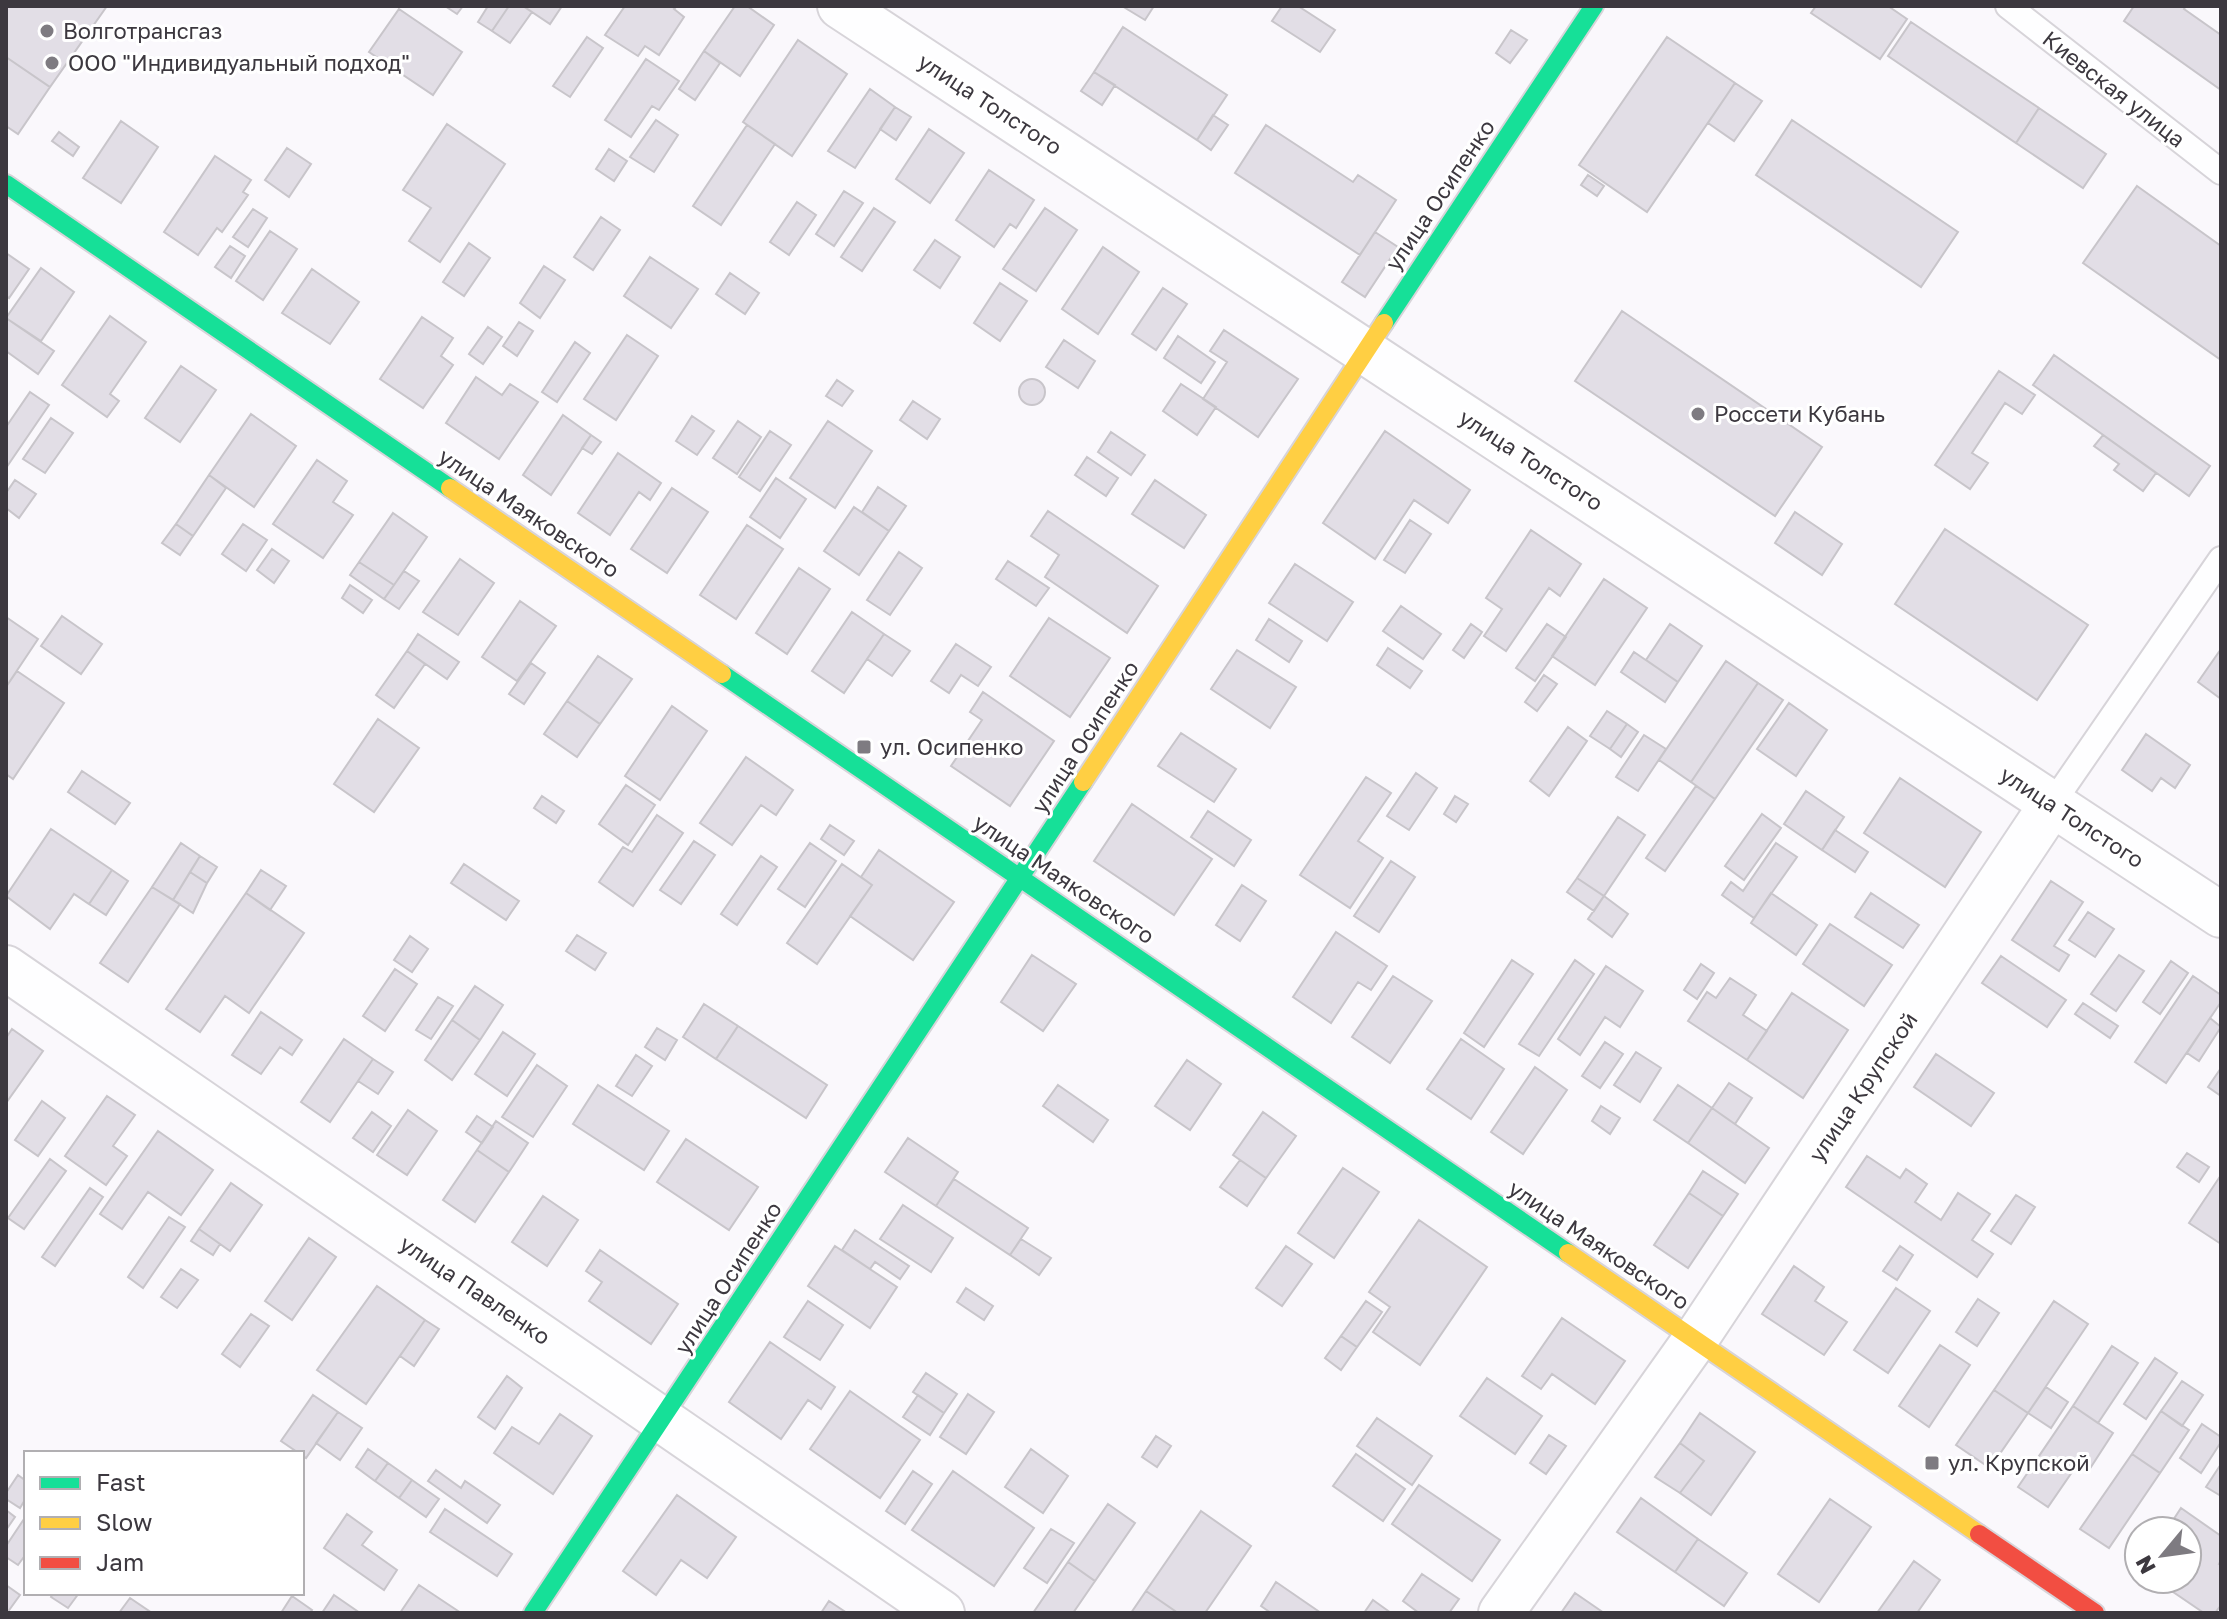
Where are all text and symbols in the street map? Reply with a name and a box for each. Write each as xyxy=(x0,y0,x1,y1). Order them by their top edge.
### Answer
place label: Волготрансгаз xyxy=(63,17,222,44)
marker: Волготрансгаз xyxy=(38,22,56,40)
street label: Киевская улица xyxy=(2038,25,2191,153)
street label: улица Толстого xyxy=(913,47,1067,160)
place label: ООО "Индивидуальный подход" xyxy=(68,49,410,76)
marker: ООО "Индивидуальный подход" xyxy=(43,54,61,72)
street label: улица Осипенко xyxy=(1379,114,1500,275)
place label: Россети Кубань xyxy=(1714,400,1885,427)
street label: улица Толстого xyxy=(1454,403,1608,516)
marker: Россети Кубань xyxy=(1689,405,1707,423)
street label: улица Маяковского xyxy=(434,442,625,583)
street label: улица Осипенко xyxy=(1025,655,1144,818)
place label: ул. Осипенко xyxy=(880,733,1023,760)
marker: ул. Осипенко xyxy=(855,738,873,756)
street label: улица Толстого xyxy=(1995,760,2149,873)
street label: улица Маяковского xyxy=(969,808,1160,949)
street label: улица Крупской xyxy=(1803,1007,1923,1167)
street label: улица Маяковского xyxy=(1504,1174,1695,1315)
street label: улица Осипенко xyxy=(668,1196,787,1359)
street label: улица Павленко xyxy=(395,1229,556,1350)
place label: ул. Крупской xyxy=(1948,1449,2090,1476)
legend xyxy=(24,1451,304,1595)
marker: ул. Крупской xyxy=(1923,1454,1941,1472)
text: Fast xyxy=(96,1467,146,1496)
text: Slow xyxy=(96,1507,152,1536)
north arrow xyxy=(2123,1515,2203,1595)
text: Jam xyxy=(96,1547,144,1576)
text: N xyxy=(2129,1551,2161,1579)

